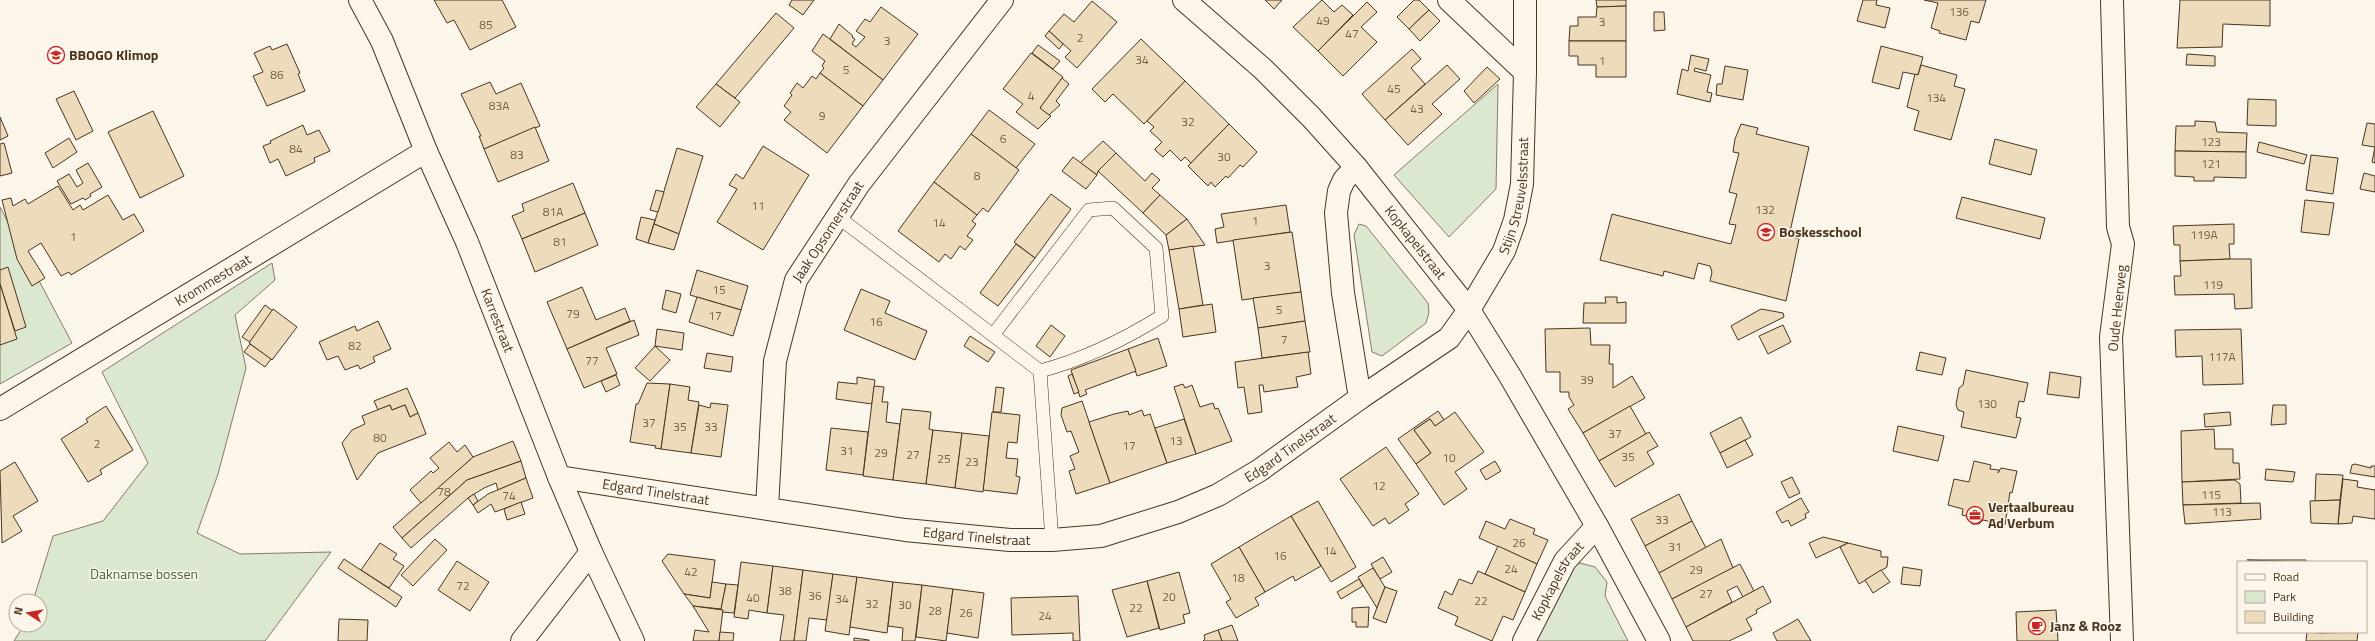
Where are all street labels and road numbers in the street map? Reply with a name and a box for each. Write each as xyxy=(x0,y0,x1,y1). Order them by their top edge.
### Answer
street label: Stijn Streuvelsstraat xyxy=(1493,137,1533,257)
street label: Jaak Opsomerstraat xyxy=(786,176,868,286)
street label: Kopkapelstraat xyxy=(1380,200,1452,284)
street label: Krommestraat xyxy=(171,248,255,311)
street label: Oude Heerweg xyxy=(2101,263,2132,353)
street label: Karrestraat xyxy=(476,285,520,355)
street label: Edgard Tinelstraat xyxy=(1240,408,1340,487)
street label: Edgard Tinelstraat xyxy=(601,473,711,510)
street label: Edgard Tinelstraat xyxy=(922,521,1031,550)
street label: Kopkapelstraat xyxy=(1525,536,1588,624)

